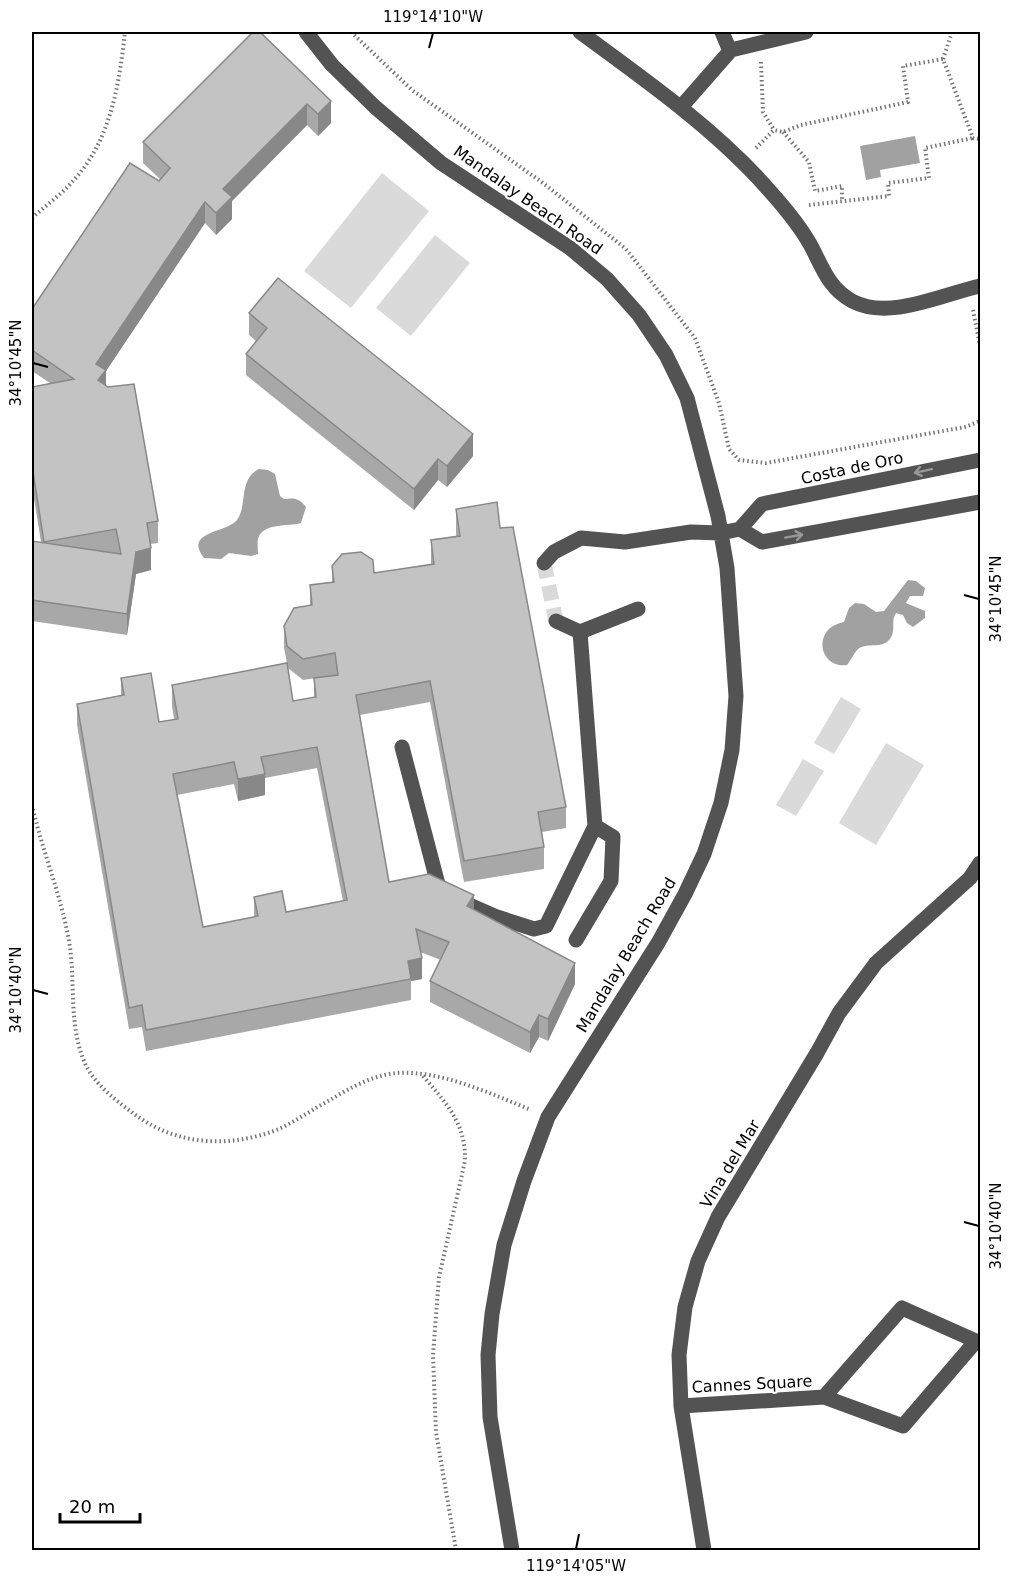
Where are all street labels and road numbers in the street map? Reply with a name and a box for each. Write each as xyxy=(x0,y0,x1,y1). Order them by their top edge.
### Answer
street label: Mandalay Beach Road xyxy=(450,141,606,259)
street label: Costa de Oro xyxy=(799,448,905,488)
street label: Mandalay Beach Road xyxy=(572,874,680,1036)
street label: Vina del Mar xyxy=(696,1116,764,1212)
street label: Cannes Square xyxy=(691,1371,813,1397)

